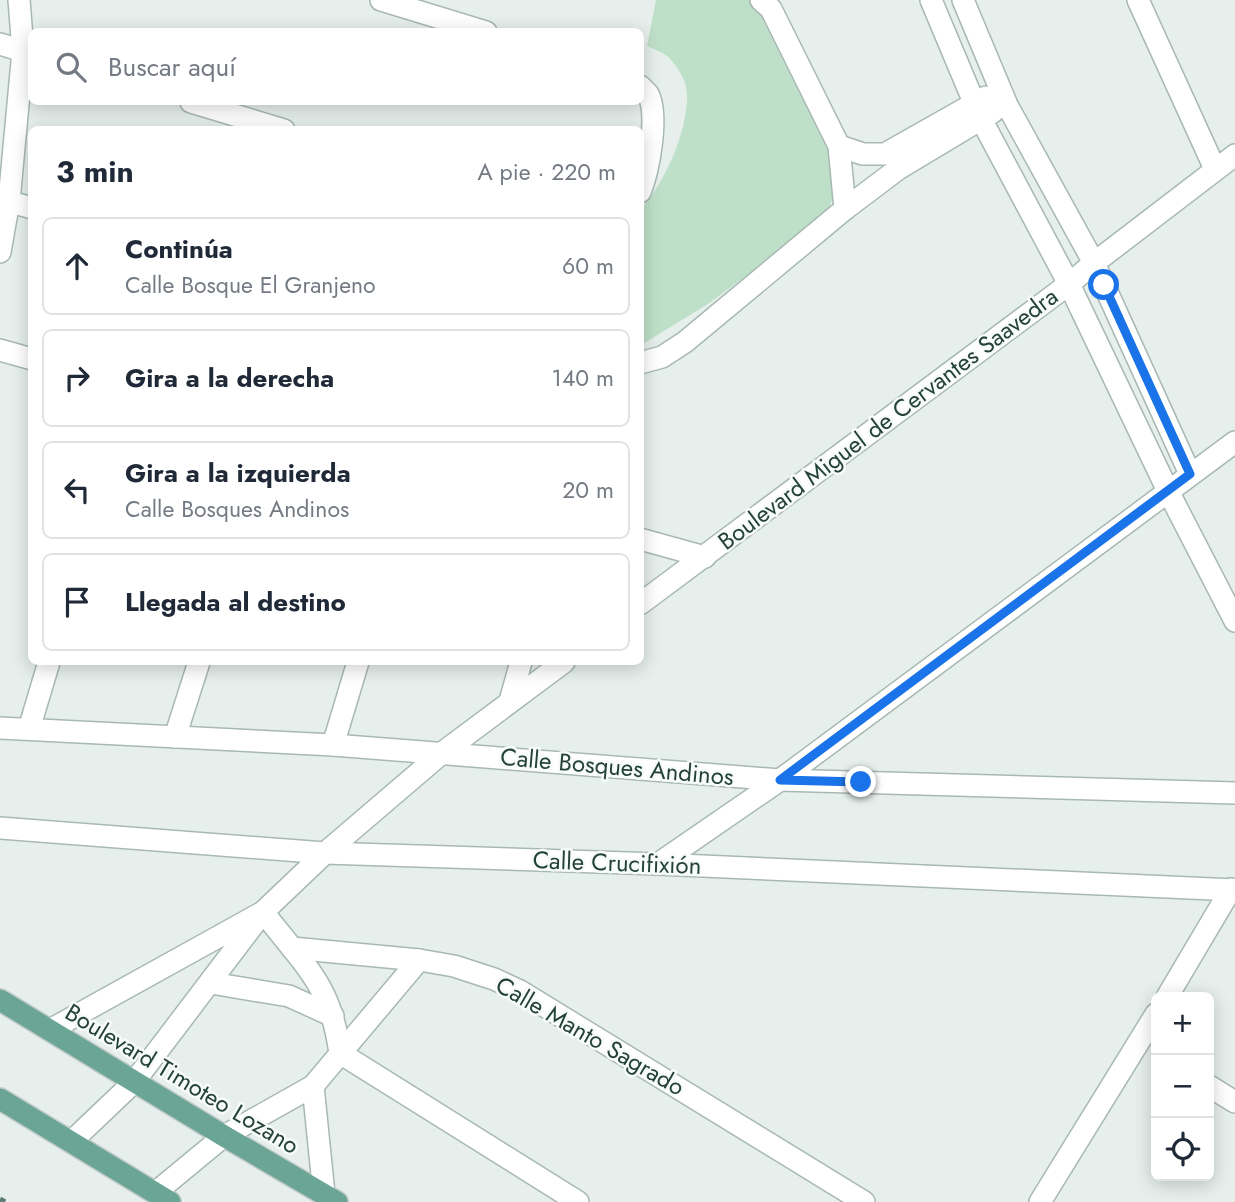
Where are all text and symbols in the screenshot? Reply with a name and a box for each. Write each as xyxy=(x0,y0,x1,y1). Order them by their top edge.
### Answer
search box xyxy=(28,28,644,105)
icon: search xyxy=(52,48,90,86)
text: Buscar aquí xyxy=(108,48,236,86)
text: 3 min xyxy=(56,150,134,193)
text: A pie · 220 m xyxy=(477,155,616,189)
text: Continúa xyxy=(125,230,233,268)
icon: ahead xyxy=(58,247,96,285)
text: 60 m xyxy=(562,249,614,283)
text: Calle Bosque El Granjeno xyxy=(125,268,376,302)
route start xyxy=(1088,269,1119,300)
street label: Boulevard Miguel de Cervantes Saavedra xyxy=(710,279,1065,558)
icon: right xyxy=(58,359,96,397)
text: Gira a la derecha xyxy=(125,359,334,397)
text: 140 m xyxy=(552,361,614,395)
text: Gira a la izquierda xyxy=(125,454,351,492)
icon: left xyxy=(58,471,96,509)
text: 20 m xyxy=(562,473,614,507)
text: Calle Bosques Andinos xyxy=(125,492,349,526)
icon: arrive xyxy=(58,583,96,621)
text: Llegada al destino xyxy=(125,583,346,621)
street label: Calle Bosques Andinos xyxy=(499,739,735,794)
route end xyxy=(845,766,876,797)
street label: Calle Crucifixión xyxy=(532,842,702,883)
street label: Calle Manto Sagrado xyxy=(489,967,691,1104)
map controls xyxy=(1151,992,1214,1181)
button: + xyxy=(1151,992,1214,1055)
street label: Boulevard Timoteo Lozano xyxy=(59,995,306,1162)
button: − xyxy=(1151,1055,1214,1118)
button: locate xyxy=(1151,1118,1214,1181)

